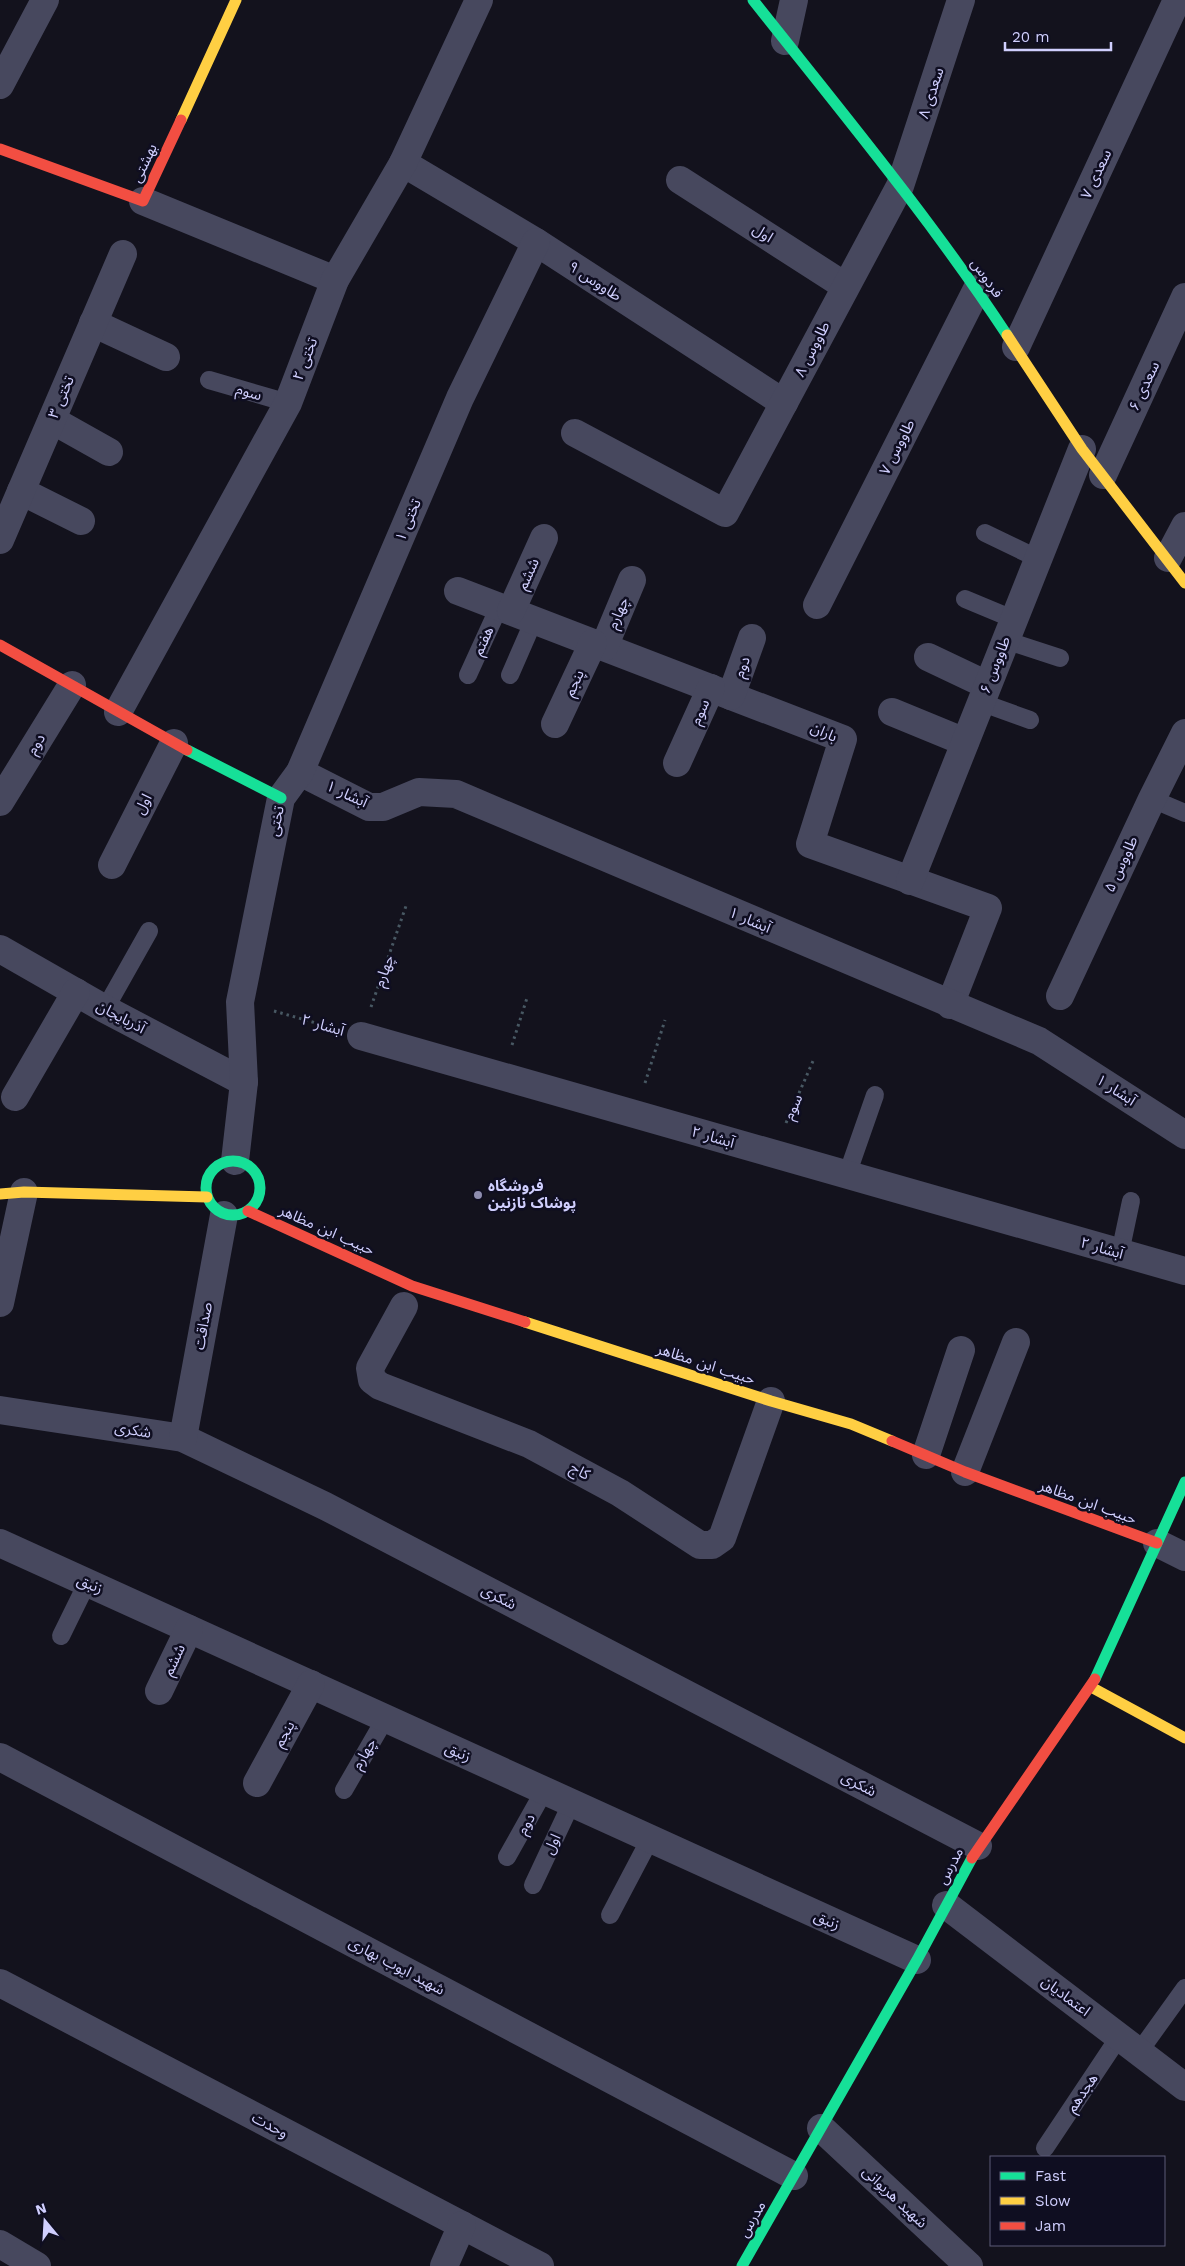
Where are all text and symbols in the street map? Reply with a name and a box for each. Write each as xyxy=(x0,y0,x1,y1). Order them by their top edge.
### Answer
scale bar xyxy=(1005,20,1111,52)
text: 20 m xyxy=(1012,28,1050,46)
street label: سعدی ۸ xyxy=(914,65,948,121)
street label: بهشتی xyxy=(127,141,161,185)
street label: سعدی ۷ xyxy=(1077,146,1115,202)
street label: اول xyxy=(749,220,777,246)
street label: فردوس xyxy=(967,255,1007,301)
street label: طاووس ۹ xyxy=(565,257,625,305)
street label: طاووس ۸ xyxy=(790,318,834,380)
street label: تختی ۲ xyxy=(289,335,321,383)
street label: سعدی ۶ xyxy=(1125,358,1163,414)
street label: تختی ۳ xyxy=(44,373,78,421)
street label: سوم xyxy=(233,380,264,406)
street label: طاووس ۷ xyxy=(875,416,919,478)
street label: تختی ۱ xyxy=(391,496,425,544)
street label: ششم xyxy=(513,555,545,594)
street label: چهارم xyxy=(603,594,635,632)
street label: هفتم xyxy=(469,624,499,659)
street label: طاووس ۶ xyxy=(976,634,1014,696)
street label: دوم xyxy=(730,654,756,681)
street label: پنجم xyxy=(560,667,590,700)
street label: سوم xyxy=(686,696,715,728)
street label: باران xyxy=(808,718,840,746)
street label: دوم xyxy=(23,730,51,759)
street label: آبشار ۱ xyxy=(323,777,371,812)
street label: اول xyxy=(130,791,156,817)
street label: تختی xyxy=(264,804,288,838)
street label: طاووس ۵ xyxy=(1100,833,1142,895)
street label: آبشار ۱ xyxy=(726,903,774,937)
street label: چهارم xyxy=(370,952,400,990)
street label: آذربایجان xyxy=(93,997,149,1038)
street label: آبشار ۲ xyxy=(299,1010,347,1040)
street label: آبشار ۱ xyxy=(1093,1070,1140,1110)
street label: سوم xyxy=(779,1091,808,1123)
street label: آبشار ۲ xyxy=(689,1122,737,1152)
place label: فروشگاه پوشاک نازنین xyxy=(488,1177,576,1213)
marker: فروشگاه پوشاک نازنین xyxy=(472,1189,484,1201)
street label: حبیب ابن مظاهر xyxy=(276,1201,377,1259)
street label: آبشار ۲ xyxy=(1078,1233,1126,1263)
street label: صداقت xyxy=(190,1301,216,1351)
street label: حبیب ابن مظاهر xyxy=(654,1339,758,1388)
street label: شکری xyxy=(113,1418,153,1442)
street label: کاج xyxy=(565,1458,594,1487)
street label: حبیب ابن مظاهر xyxy=(1036,1476,1139,1528)
street label: زنبق xyxy=(74,1570,106,1598)
street label: شکری xyxy=(479,1581,520,1613)
street label: ششم xyxy=(159,1641,191,1680)
street label: پنجم xyxy=(269,1718,300,1751)
street label: چهارم xyxy=(348,1735,382,1774)
street label: زنبق xyxy=(442,1738,474,1766)
street label: شکری xyxy=(839,1768,880,1800)
street label: دوم xyxy=(513,1810,541,1839)
street label: اول xyxy=(539,1831,565,1857)
street label: مدرس xyxy=(933,1845,967,1887)
street label: زنبق xyxy=(811,1906,843,1934)
street label: شهید ایوب بهاری xyxy=(346,1933,448,1999)
street label: اعتمادیان xyxy=(1038,1972,1094,2020)
street label: هجدهم xyxy=(1062,2070,1103,2117)
street label: وحدت xyxy=(249,2108,291,2142)
legend xyxy=(990,2156,1165,2246)
street label: شهید هریوانی xyxy=(859,2162,931,2232)
text: Fast xyxy=(1035,2167,1067,2185)
text: Slow xyxy=(1035,2192,1071,2210)
north arrow xyxy=(20,2196,70,2246)
street label: مدرس xyxy=(734,2198,770,2240)
text: N xyxy=(34,2199,48,2218)
text: Jam xyxy=(1035,2217,1066,2235)

